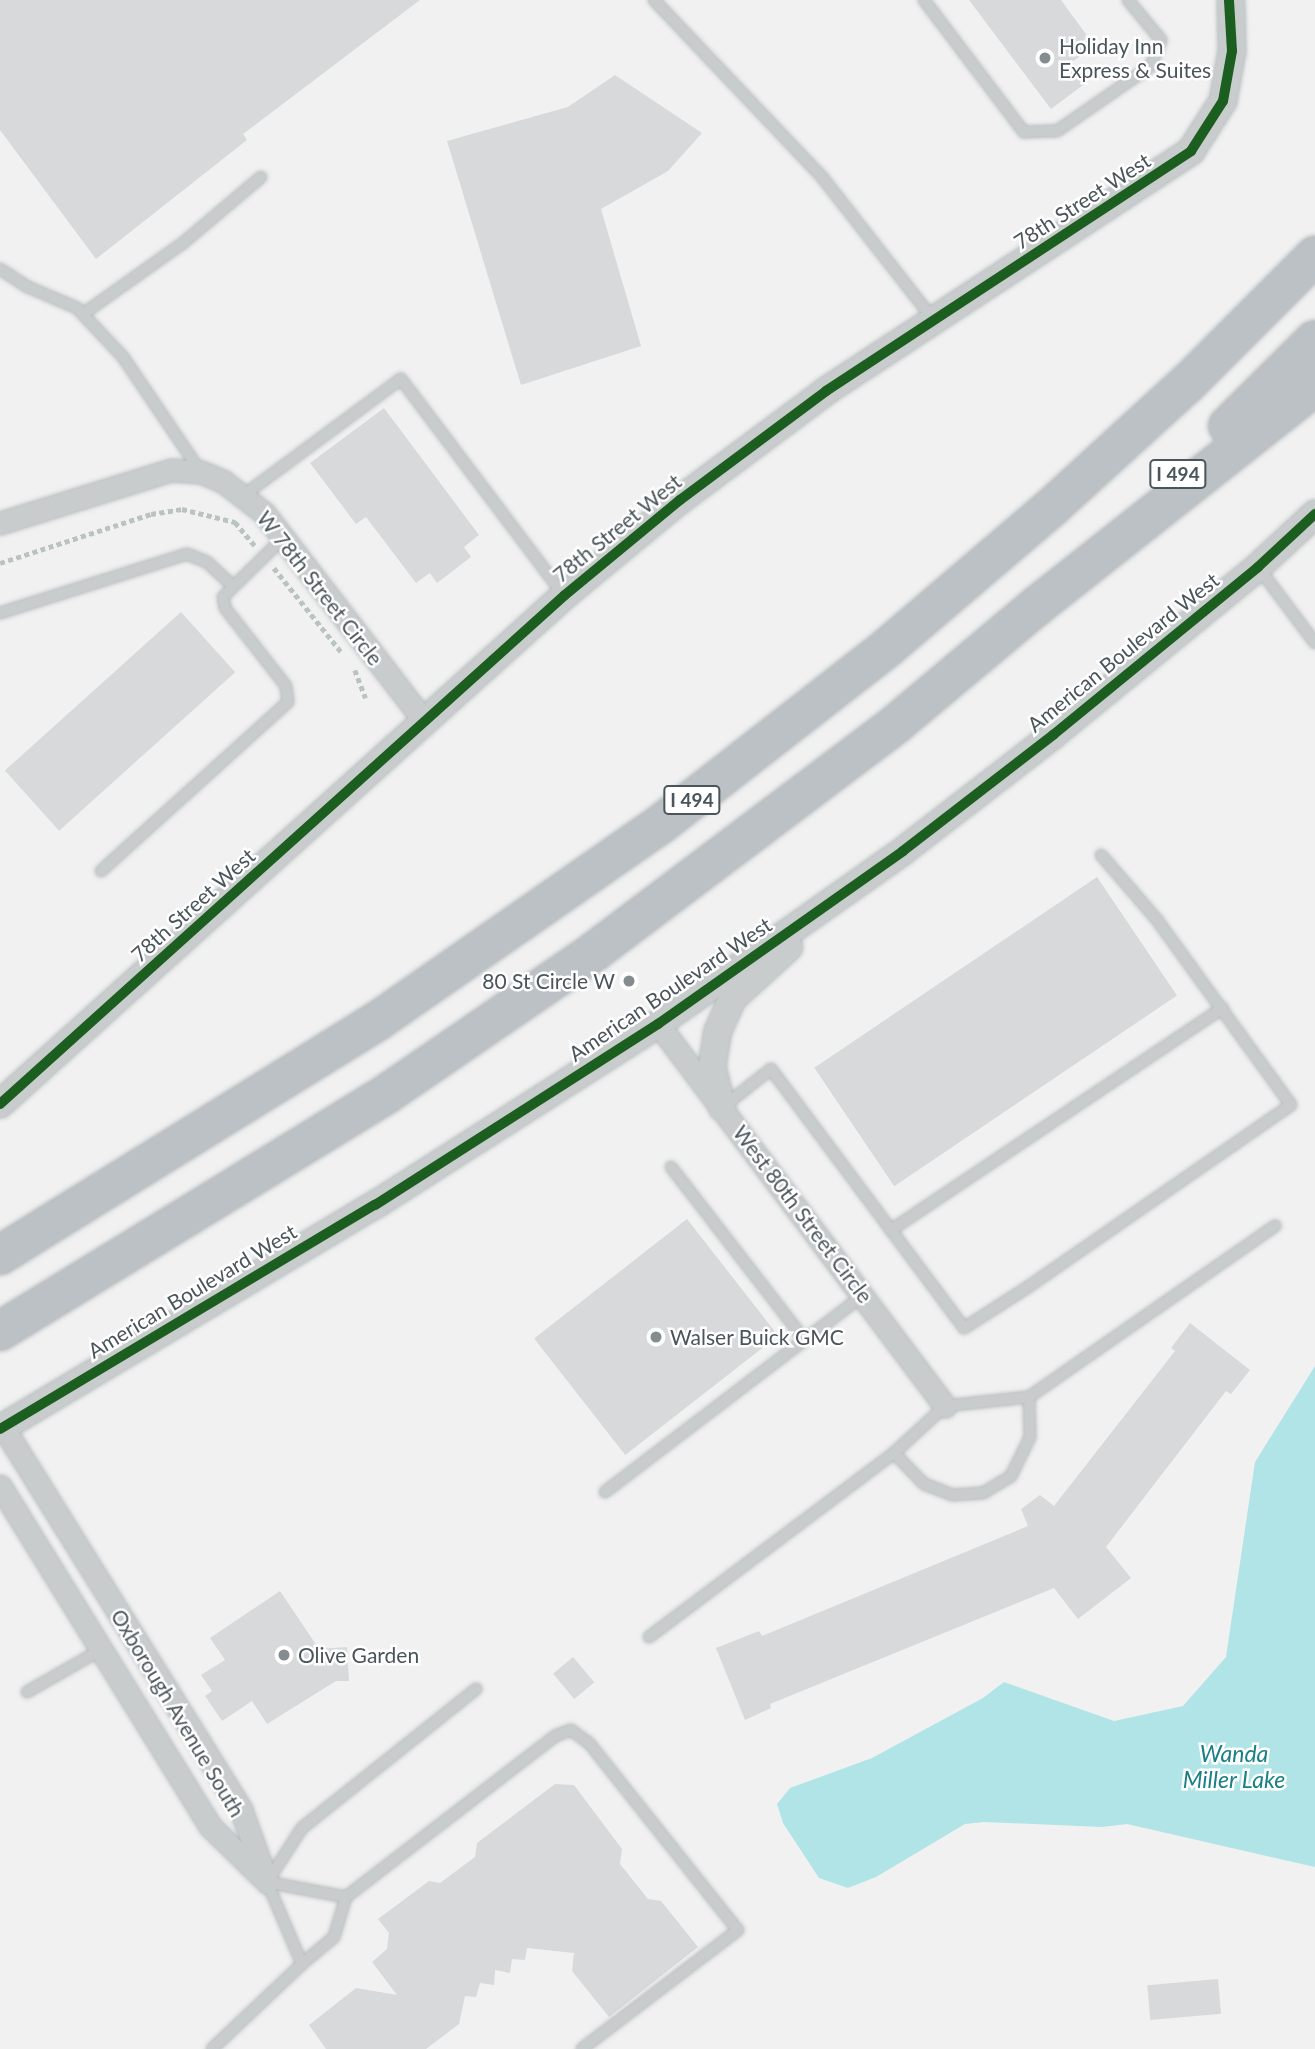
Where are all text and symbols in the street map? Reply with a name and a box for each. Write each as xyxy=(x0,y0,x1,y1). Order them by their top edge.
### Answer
place label: Holiday Inn Express & Suites xyxy=(1059,33,1211,83)
marker: Holiday Inn Express & Suites xyxy=(1037,50,1053,66)
street label: 78th Street West xyxy=(1009,147,1155,255)
road number: I 494 xyxy=(1148,458,1208,489)
street label: 78th Street West xyxy=(548,469,686,587)
street label: W 78th Street Circle xyxy=(252,506,388,670)
street label: American Boulevard West xyxy=(1022,567,1224,737)
road number: I 494 xyxy=(662,785,722,816)
street label: 78th Street West xyxy=(126,843,260,967)
street label: American Boulevard West xyxy=(564,912,776,1066)
place label: 80 St Circle W xyxy=(482,968,615,994)
marker: 80 St Circle W xyxy=(621,973,637,989)
street label: West 80th Street Circle xyxy=(728,1120,878,1308)
street label: American Boulevard West xyxy=(83,1219,301,1363)
place label: Walser Buick GMC xyxy=(670,1324,844,1350)
marker: Walser Buick GMC xyxy=(648,1329,664,1345)
street label: Oxborough Avenue South xyxy=(106,1604,250,1822)
place label: Olive Garden xyxy=(298,1642,419,1668)
marker: Olive Garden xyxy=(276,1647,292,1663)
water label: Wanda Miller Lake xyxy=(1182,1739,1286,1793)

